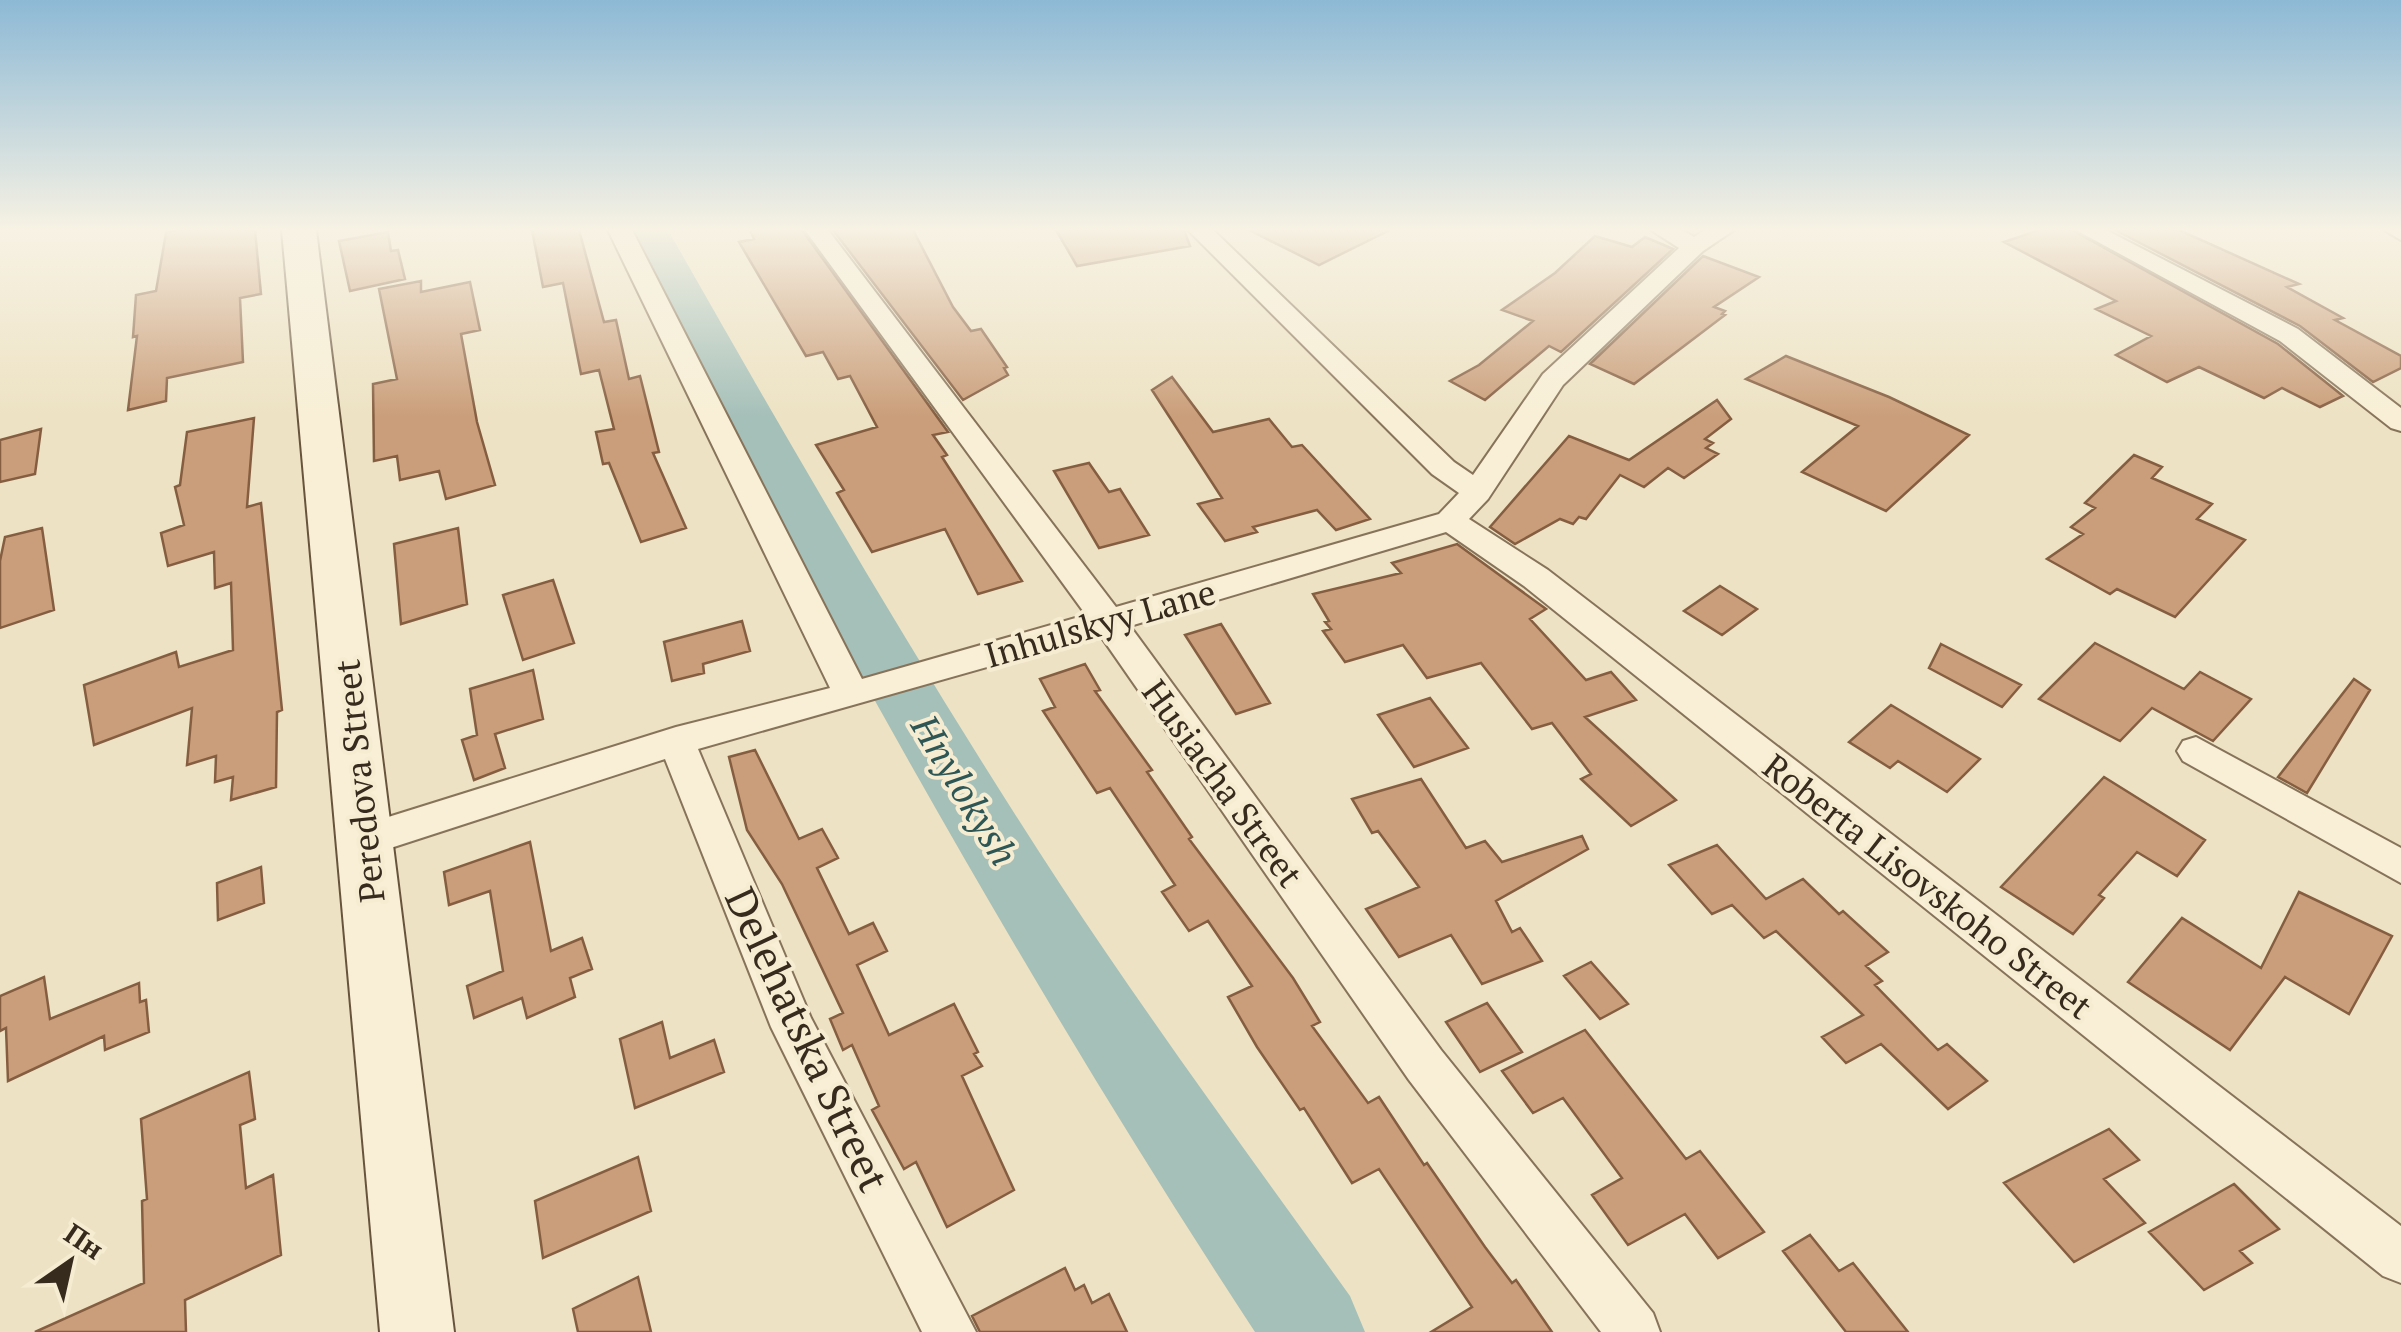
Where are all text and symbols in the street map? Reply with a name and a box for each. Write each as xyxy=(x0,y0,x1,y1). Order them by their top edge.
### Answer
street label: Inhulskyy Lane xyxy=(979,568,1221,678)
street label: Peredova Street xyxy=(323,657,395,905)
street label: Husiacha Street xyxy=(1132,670,1314,896)
water label: Hnylokysh xyxy=(900,704,1030,875)
street label: Roberta Lisovskoho Street xyxy=(1754,743,2102,1029)
street label: Delehatska Street xyxy=(713,878,903,1200)
north arrow xyxy=(20,1212,120,1312)
text: Пн xyxy=(57,1214,111,1267)

